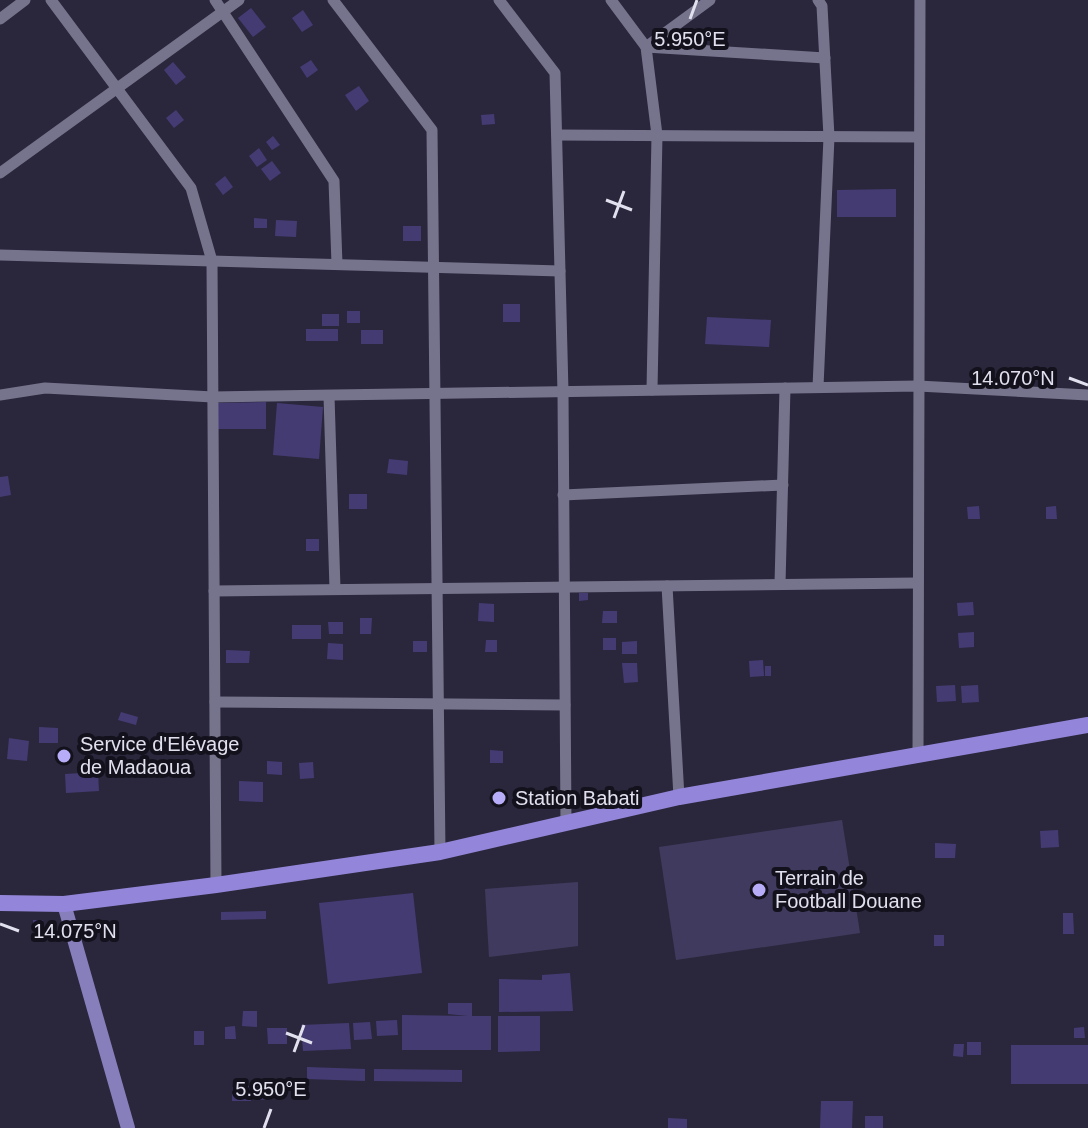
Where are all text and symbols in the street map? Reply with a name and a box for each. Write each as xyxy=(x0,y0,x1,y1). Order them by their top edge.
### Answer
text: 5.950°E xyxy=(654,28,726,50)
text: 14.070°N xyxy=(971,367,1055,389)
place label: Service d'Elévage de Madaoua xyxy=(80,733,239,778)
marker: Service d'Elévage de Madaoua xyxy=(55,747,73,765)
place label: Station Babati xyxy=(515,787,640,809)
marker: Station Babati xyxy=(490,789,508,807)
place label: Terrain de Football Douane xyxy=(775,867,922,912)
marker: Terrain de Football Douane xyxy=(750,881,768,899)
text: 14.075°N xyxy=(33,920,117,942)
text: 5.950°E xyxy=(235,1078,307,1100)

